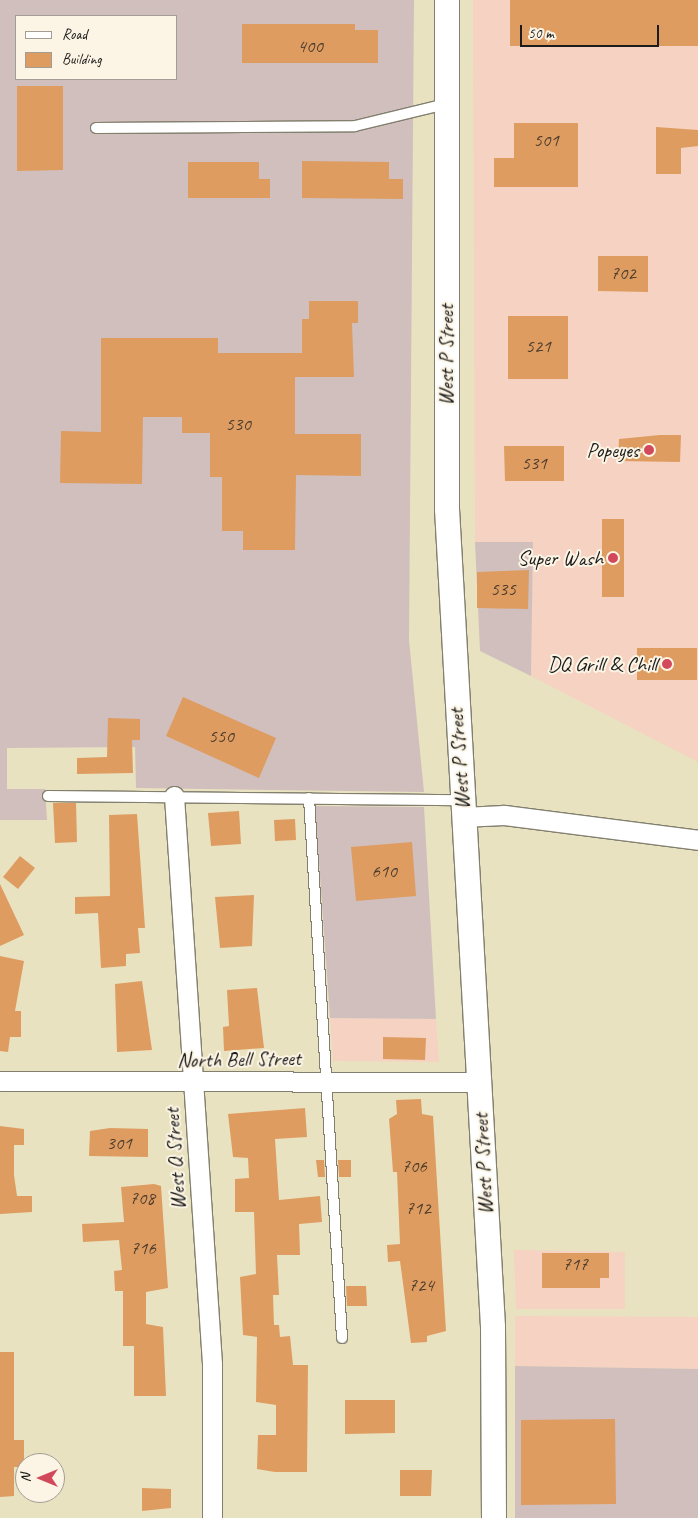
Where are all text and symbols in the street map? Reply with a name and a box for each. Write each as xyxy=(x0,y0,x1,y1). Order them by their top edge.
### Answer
legend xyxy=(15,15,178,80)
scale bar xyxy=(523,15,662,47)
text: 50 m xyxy=(528,24,554,43)
text: Road xyxy=(62,25,87,44)
house number: 400 xyxy=(297,36,323,58)
text: Building xyxy=(62,50,101,69)
house number: 501 xyxy=(533,130,559,152)
house number: 702 xyxy=(610,263,636,285)
street label: West P Street xyxy=(433,304,459,406)
house number: 521 xyxy=(525,336,551,358)
house number: 530 xyxy=(225,414,251,436)
place label: Popeyes xyxy=(587,437,639,463)
marker: Popeyes xyxy=(643,444,655,456)
house number: 531 xyxy=(521,453,547,475)
place label: Super Wash xyxy=(517,545,603,571)
marker: Super Wash xyxy=(607,552,619,564)
house number: 535 xyxy=(490,579,516,601)
place label: DQ Grill & Chill xyxy=(548,651,657,677)
marker: DQ Grill & Chill xyxy=(661,658,673,670)
street label: West P Street xyxy=(443,707,475,811)
house number: 550 xyxy=(208,726,234,748)
house number: 610 xyxy=(371,861,397,883)
street label: North Bell Street xyxy=(176,1045,302,1073)
street label: West Q Street xyxy=(159,1107,191,1211)
street label: West P Street xyxy=(468,1112,498,1216)
house number: 301 xyxy=(106,1133,132,1155)
house number: 706 xyxy=(401,1156,427,1178)
house number: 708 xyxy=(129,1188,155,1210)
house number: 712 xyxy=(405,1198,431,1220)
house number: 716 xyxy=(130,1238,156,1260)
house number: 717 xyxy=(562,1254,588,1276)
house number: 724 xyxy=(408,1275,434,1297)
north arrow xyxy=(15,1453,65,1503)
text: N xyxy=(17,1474,34,1482)

